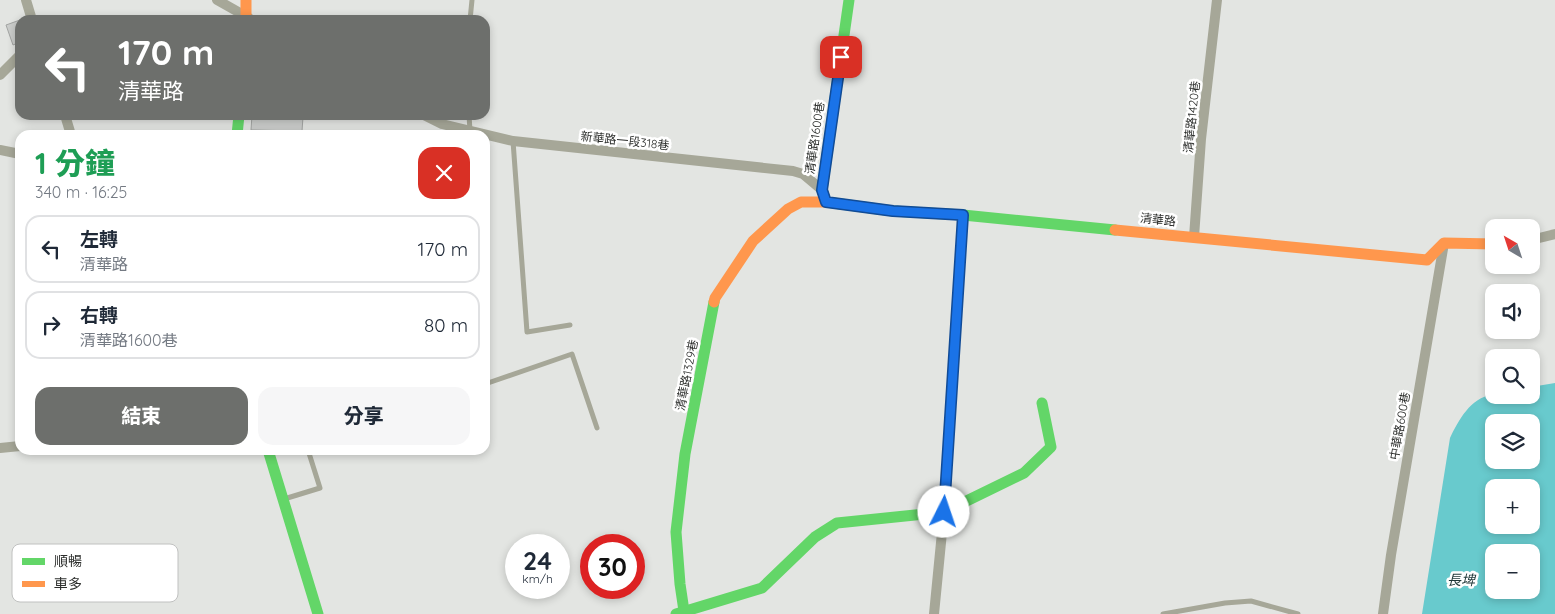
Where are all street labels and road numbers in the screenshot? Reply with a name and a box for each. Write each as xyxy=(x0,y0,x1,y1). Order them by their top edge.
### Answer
street label: 清華路1420巷 xyxy=(1180,80,1203,154)
street label: 清華路1600巷 xyxy=(802,101,827,175)
street label: 新華路一段318巷 xyxy=(580,128,670,153)
street label: 清華路 xyxy=(1139,210,1177,229)
street label: 清華路1329巷 xyxy=(672,338,701,412)
street label: 中華路600巷 xyxy=(1386,391,1413,461)

